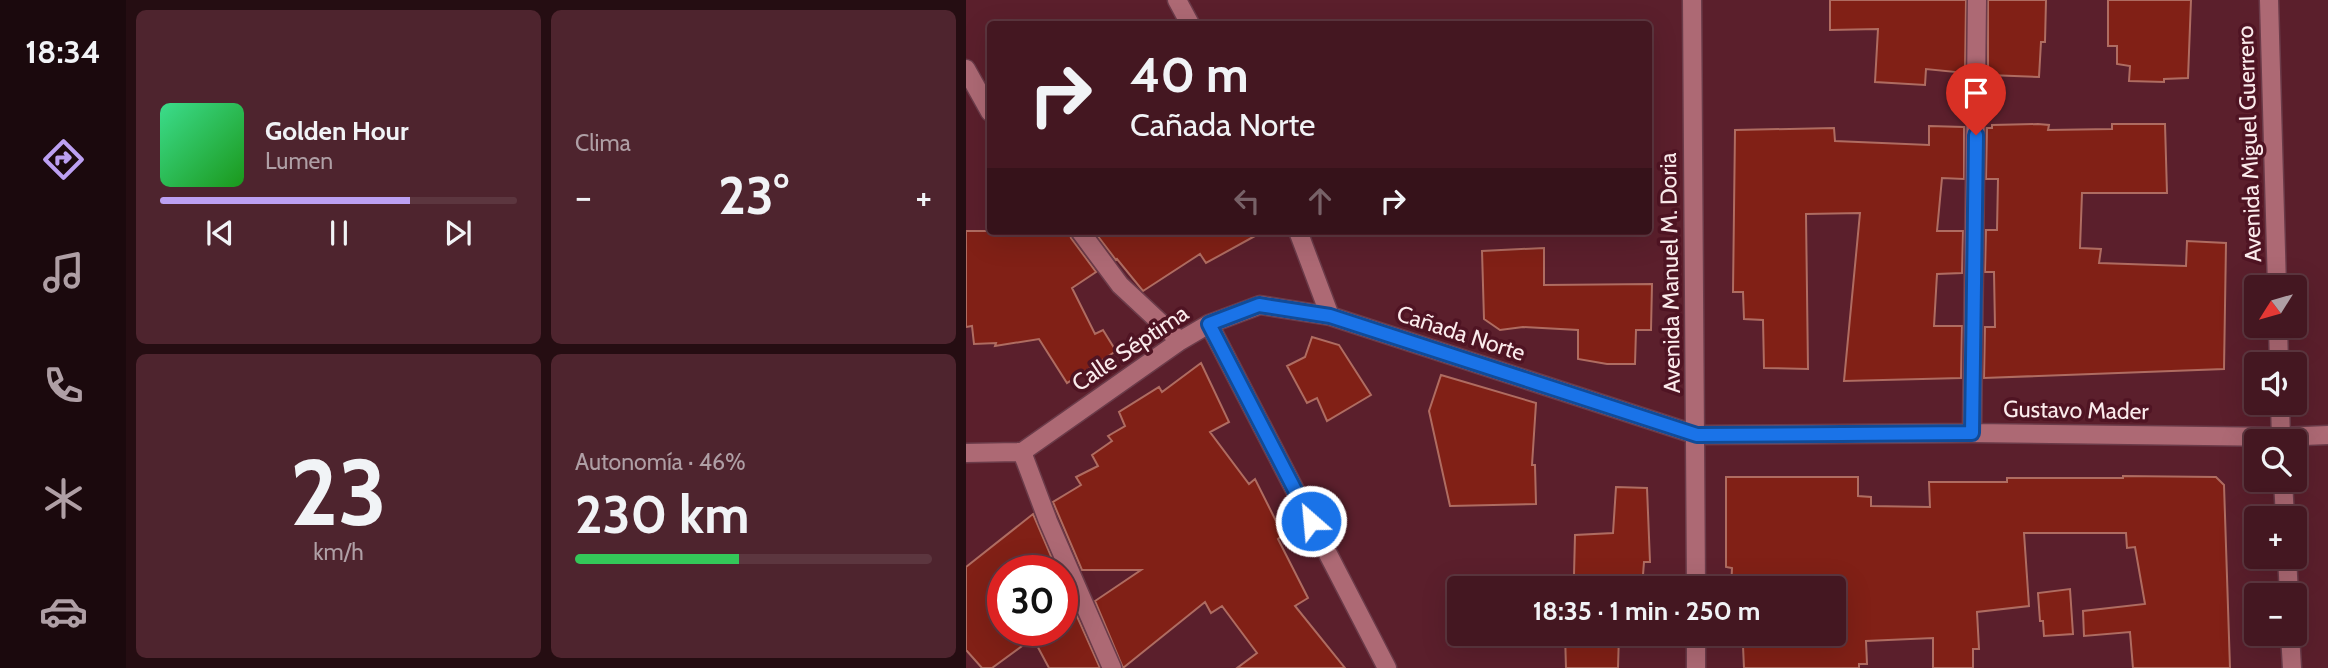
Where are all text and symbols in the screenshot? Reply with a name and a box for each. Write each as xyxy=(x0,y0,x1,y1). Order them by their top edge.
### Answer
street label: Avenida Miguel Guerrero xyxy=(2231,25,2267,263)
text: 18:34 xyxy=(25,32,101,71)
text: 40 m xyxy=(1130,45,1249,104)
icon: right xyxy=(1015,49,1106,140)
pin xyxy=(1946,63,2006,135)
icon: arrive xyxy=(1957,74,1995,112)
text: Cañada Norte xyxy=(1130,105,1315,144)
text: Golden Hour xyxy=(265,115,408,147)
text: Clima xyxy=(575,129,631,157)
icon: directions xyxy=(39,135,88,184)
text: Lumen xyxy=(265,147,333,175)
street label: Avenida Manuel M. Doria xyxy=(1654,152,1686,394)
text: 23° xyxy=(718,164,789,227)
text: − xyxy=(575,173,592,220)
text: + xyxy=(915,173,932,220)
icon: left xyxy=(1228,182,1266,220)
icon: ahead xyxy=(1301,182,1339,220)
icon: right xyxy=(1374,182,1412,220)
icon: previous xyxy=(201,214,239,252)
icon: pause xyxy=(320,214,358,252)
icon: next xyxy=(439,214,477,252)
icon: music xyxy=(39,248,88,297)
north arrow xyxy=(2244,275,2306,338)
map controls xyxy=(2244,275,2307,646)
street label: Calle Séptima xyxy=(1066,299,1194,397)
street label: Cañada Norte xyxy=(1393,299,1529,367)
button: sound xyxy=(2244,352,2307,415)
icon: phone xyxy=(39,361,88,410)
street label: Gustavo Mader xyxy=(2003,395,2150,425)
button: search xyxy=(2244,429,2307,492)
text: 23 xyxy=(290,437,387,548)
text: Autonomía · 46% xyxy=(575,448,746,476)
icon: climate xyxy=(39,474,88,523)
text: 230 km xyxy=(575,483,749,546)
position arrow xyxy=(1274,484,1348,558)
button: + xyxy=(2244,506,2307,569)
text: km/h xyxy=(313,538,364,566)
speed limit sign: 30 xyxy=(987,555,1078,646)
button: − xyxy=(2244,583,2307,646)
icon: car xyxy=(39,587,88,636)
text: 18:35 · 1 min · 250 m xyxy=(1533,595,1760,627)

